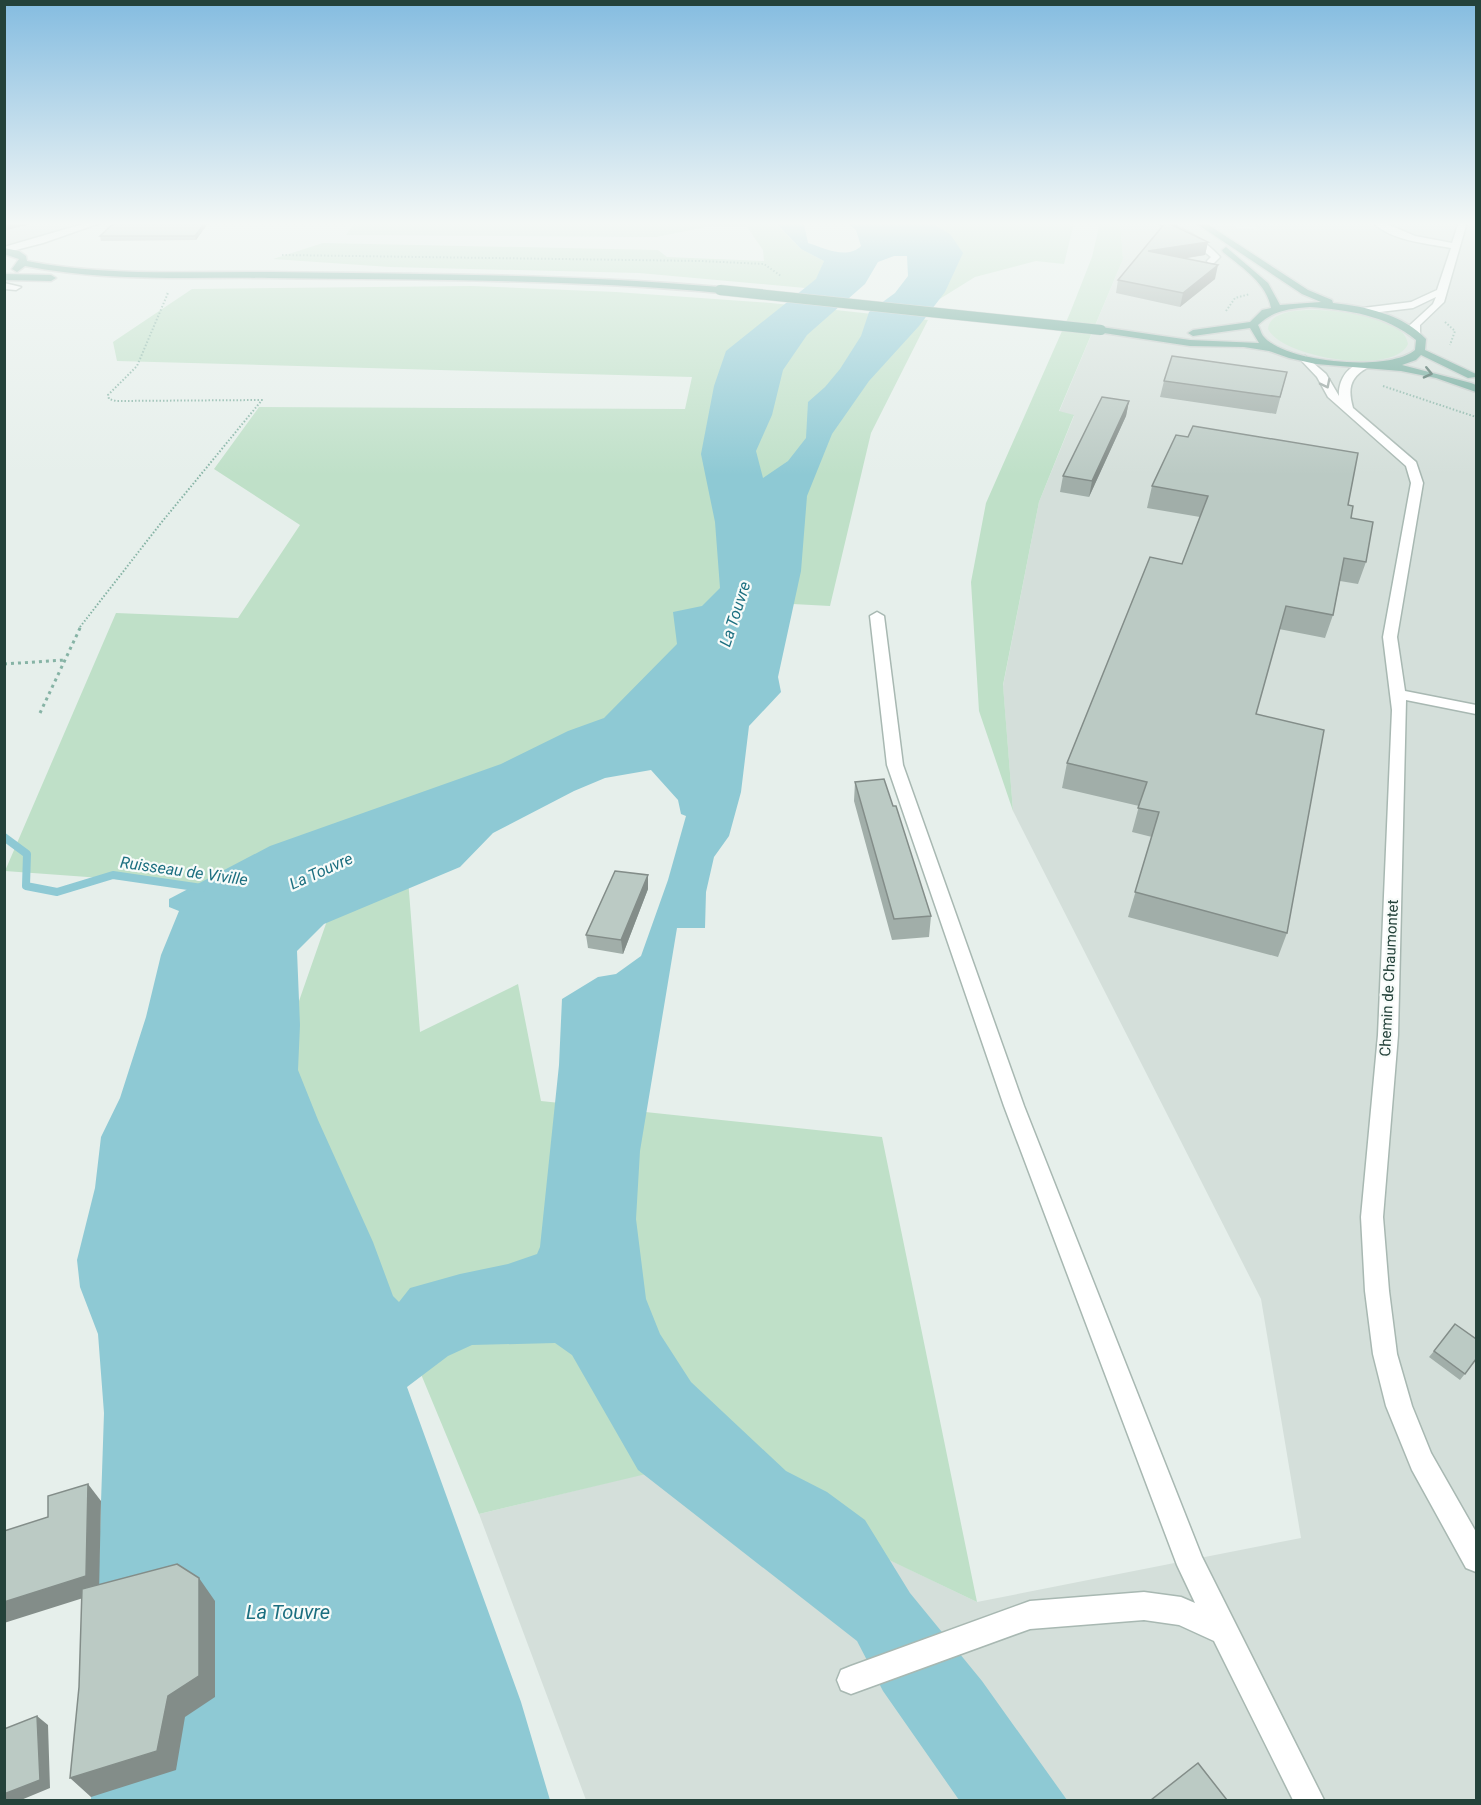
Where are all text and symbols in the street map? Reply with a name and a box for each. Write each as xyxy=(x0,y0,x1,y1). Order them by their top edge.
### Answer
one-way arrow xyxy=(1423,366,1433,379)
one-way arrow xyxy=(1318,378,1330,389)
water label: La Touvre xyxy=(716,579,754,649)
water label: La Touvre xyxy=(286,849,356,893)
water label: Ruisseau de Viville xyxy=(119,853,249,889)
street label: Chemin de Chaumontet xyxy=(1376,899,1402,1057)
water label: La Touvre xyxy=(246,1600,330,1624)

